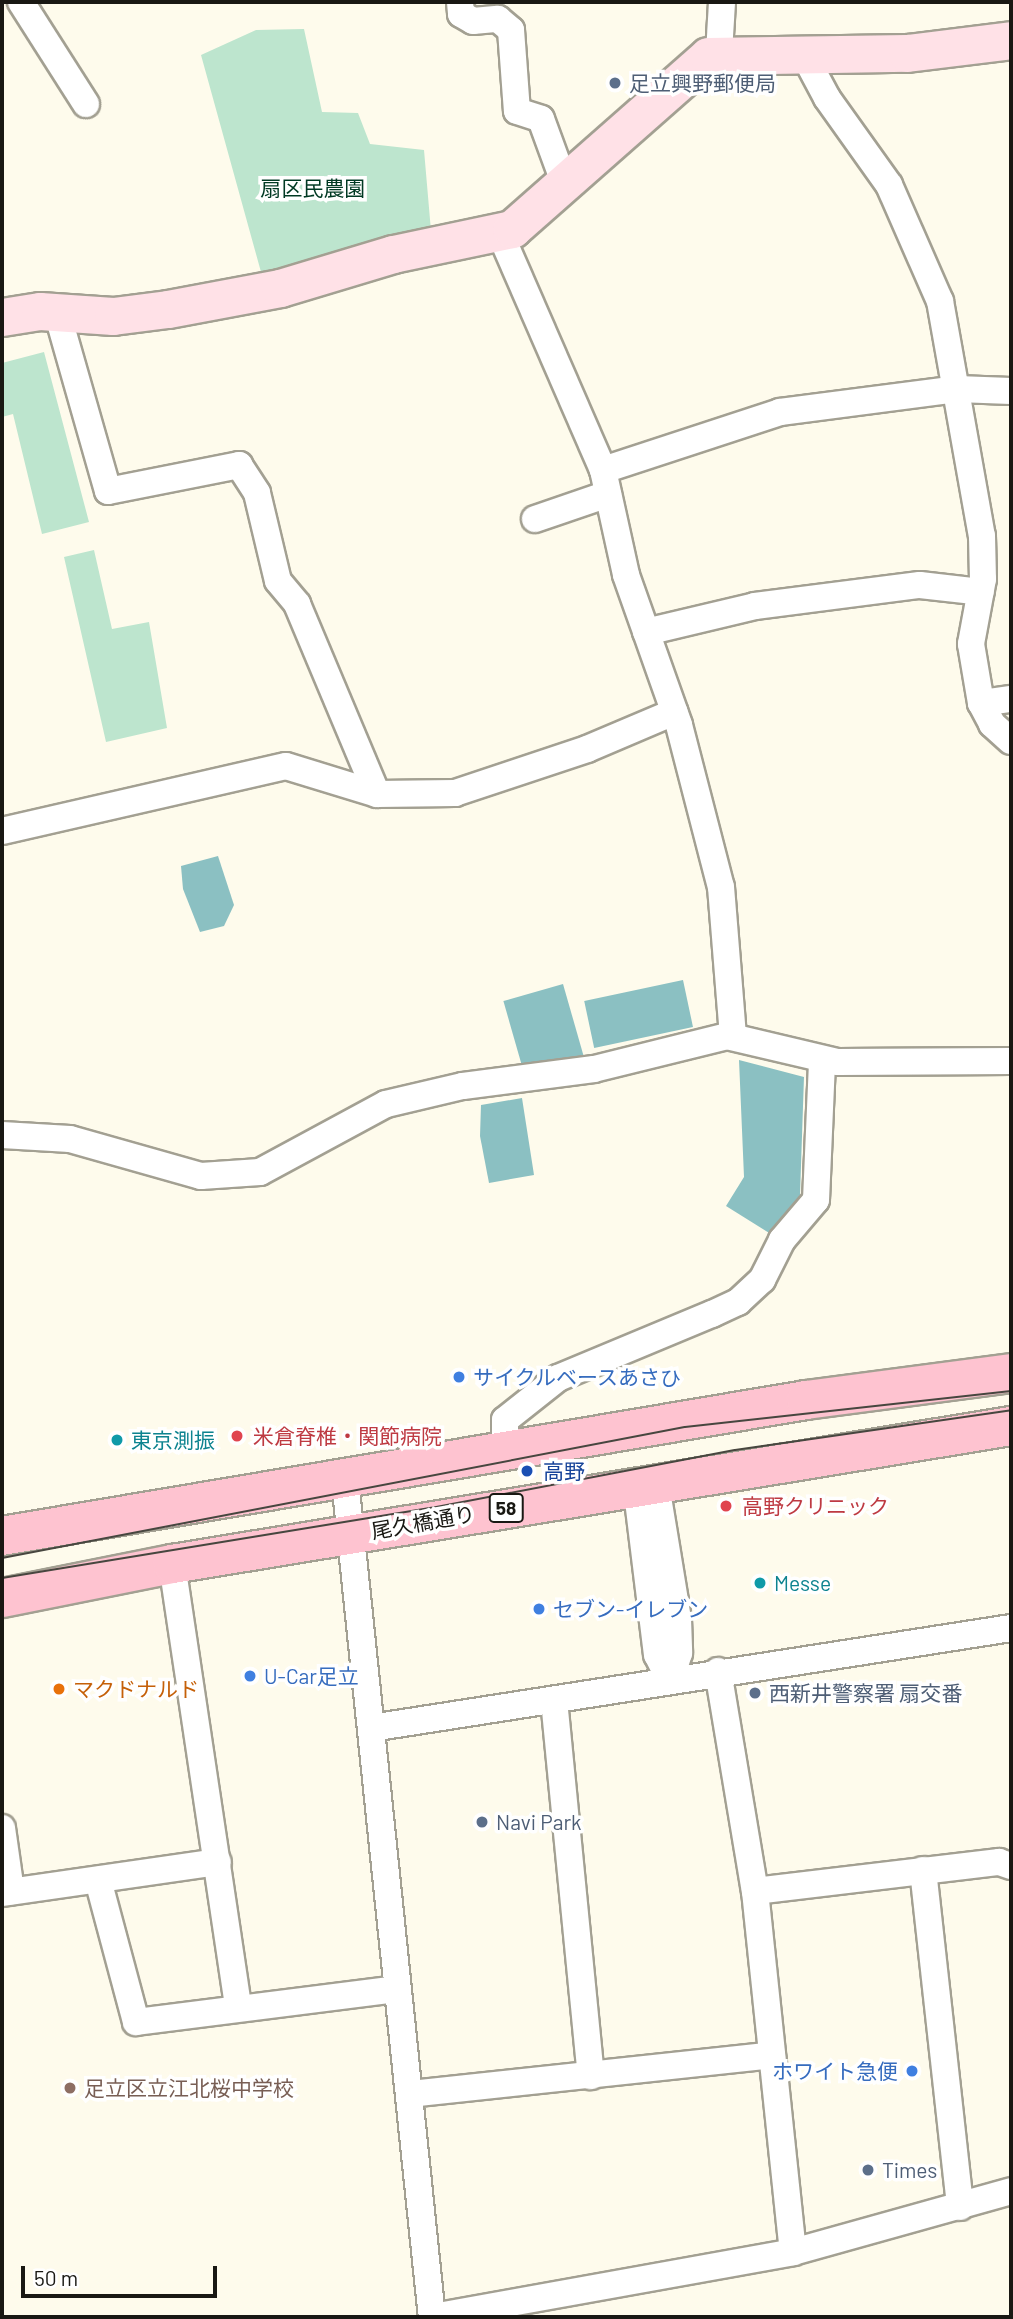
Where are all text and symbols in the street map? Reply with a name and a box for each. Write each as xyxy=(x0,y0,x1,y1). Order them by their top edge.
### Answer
place label: 足立興野郵便局 xyxy=(629,70,776,96)
marker: 足立興野郵便局 xyxy=(607,75,623,91)
park label: 扇区民農園 xyxy=(261,175,365,201)
place label: サイクルベースあさひ xyxy=(473,1364,683,1390)
marker: サイクルベースあさひ xyxy=(451,1369,467,1385)
place label: 米倉脊椎・関節病院 xyxy=(253,1423,442,1449)
marker: 米倉脊椎・関節病院 xyxy=(227,1426,247,1446)
place label: 東京測振 xyxy=(131,1427,215,1453)
marker: 東京測振 xyxy=(109,1432,125,1448)
place label: 高野 xyxy=(543,1458,585,1484)
marker: 高野 xyxy=(517,1461,537,1481)
road number: 58 xyxy=(489,1492,524,1524)
place label: 高野クリニック xyxy=(742,1493,889,1519)
marker: 高野クリニック xyxy=(716,1496,736,1516)
street label: 尾久橋通り xyxy=(369,1500,477,1544)
place label: Messe xyxy=(774,1570,831,1596)
marker: Messe xyxy=(752,1575,768,1591)
place label: セブン-イレブン xyxy=(553,1596,708,1622)
marker: セブン-イレブン xyxy=(531,1601,547,1617)
place label: U-Car足立 xyxy=(264,1663,359,1689)
marker: U-Car足立 xyxy=(242,1668,258,1684)
place label: マクドナルド xyxy=(73,1676,199,1702)
place label: 西新井警察署 扇交番 xyxy=(769,1680,962,1706)
marker: マクドナルド xyxy=(51,1681,67,1697)
marker: 西新井警察署 扇交番 xyxy=(747,1685,763,1701)
place label: Navi Park xyxy=(496,1809,582,1835)
marker: Navi Park xyxy=(474,1814,490,1830)
place label: ホワイト急便 xyxy=(772,2058,898,2084)
marker: ホワイト急便 xyxy=(904,2063,920,2079)
place label: 足立区立江北桜中学校 xyxy=(84,2075,294,2101)
marker: 足立区立江北桜中学校 xyxy=(62,2080,78,2096)
place label: Times xyxy=(882,2157,937,2183)
marker: Times xyxy=(860,2162,876,2178)
scale bar xyxy=(24,2252,220,2296)
text: 50 m xyxy=(34,2265,78,2290)

